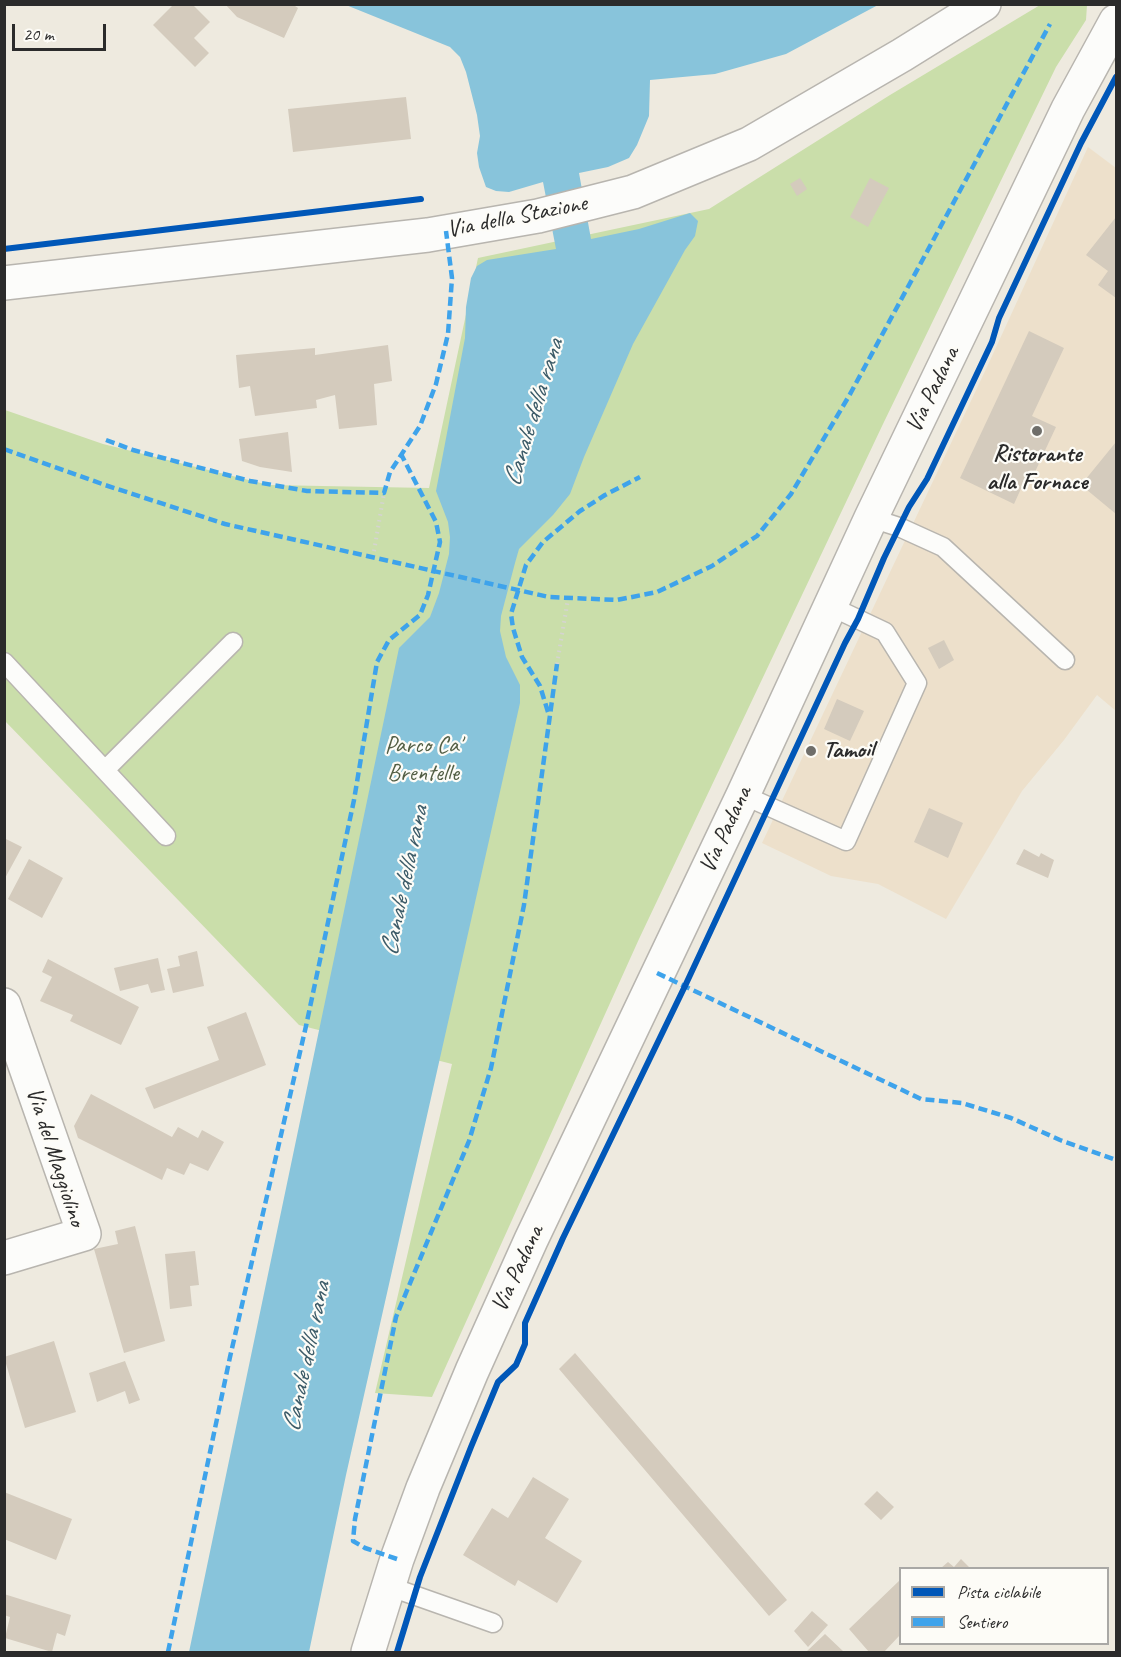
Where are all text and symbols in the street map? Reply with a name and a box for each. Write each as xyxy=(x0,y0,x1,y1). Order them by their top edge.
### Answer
scale bar xyxy=(15,12,110,50)
text: 20 m xyxy=(23,23,54,45)
street label: Via della Stazione xyxy=(444,189,590,245)
water label: Canale della rana xyxy=(497,336,571,490)
street label: Via Padana xyxy=(900,342,966,438)
marker: Ristorante alla Fornace xyxy=(1030,424,1044,438)
place label: Ristorante alla Fornace xyxy=(987,441,1087,497)
park label: Parco Ca' Brentelle xyxy=(385,732,461,788)
place label: Tamoil xyxy=(823,737,874,765)
marker: Tamoil xyxy=(804,744,818,758)
street label: Via Padana xyxy=(694,782,758,878)
water label: Canale della rana xyxy=(374,804,436,958)
street label: Via del Maggiolino xyxy=(19,1084,91,1230)
street label: Via Padana xyxy=(486,1221,550,1317)
water label: Canale della rana xyxy=(276,1280,338,1434)
legend xyxy=(899,1567,1109,1645)
text: Pista ciclabile xyxy=(957,1581,1040,1603)
text: Sentiero xyxy=(957,1611,1007,1633)

